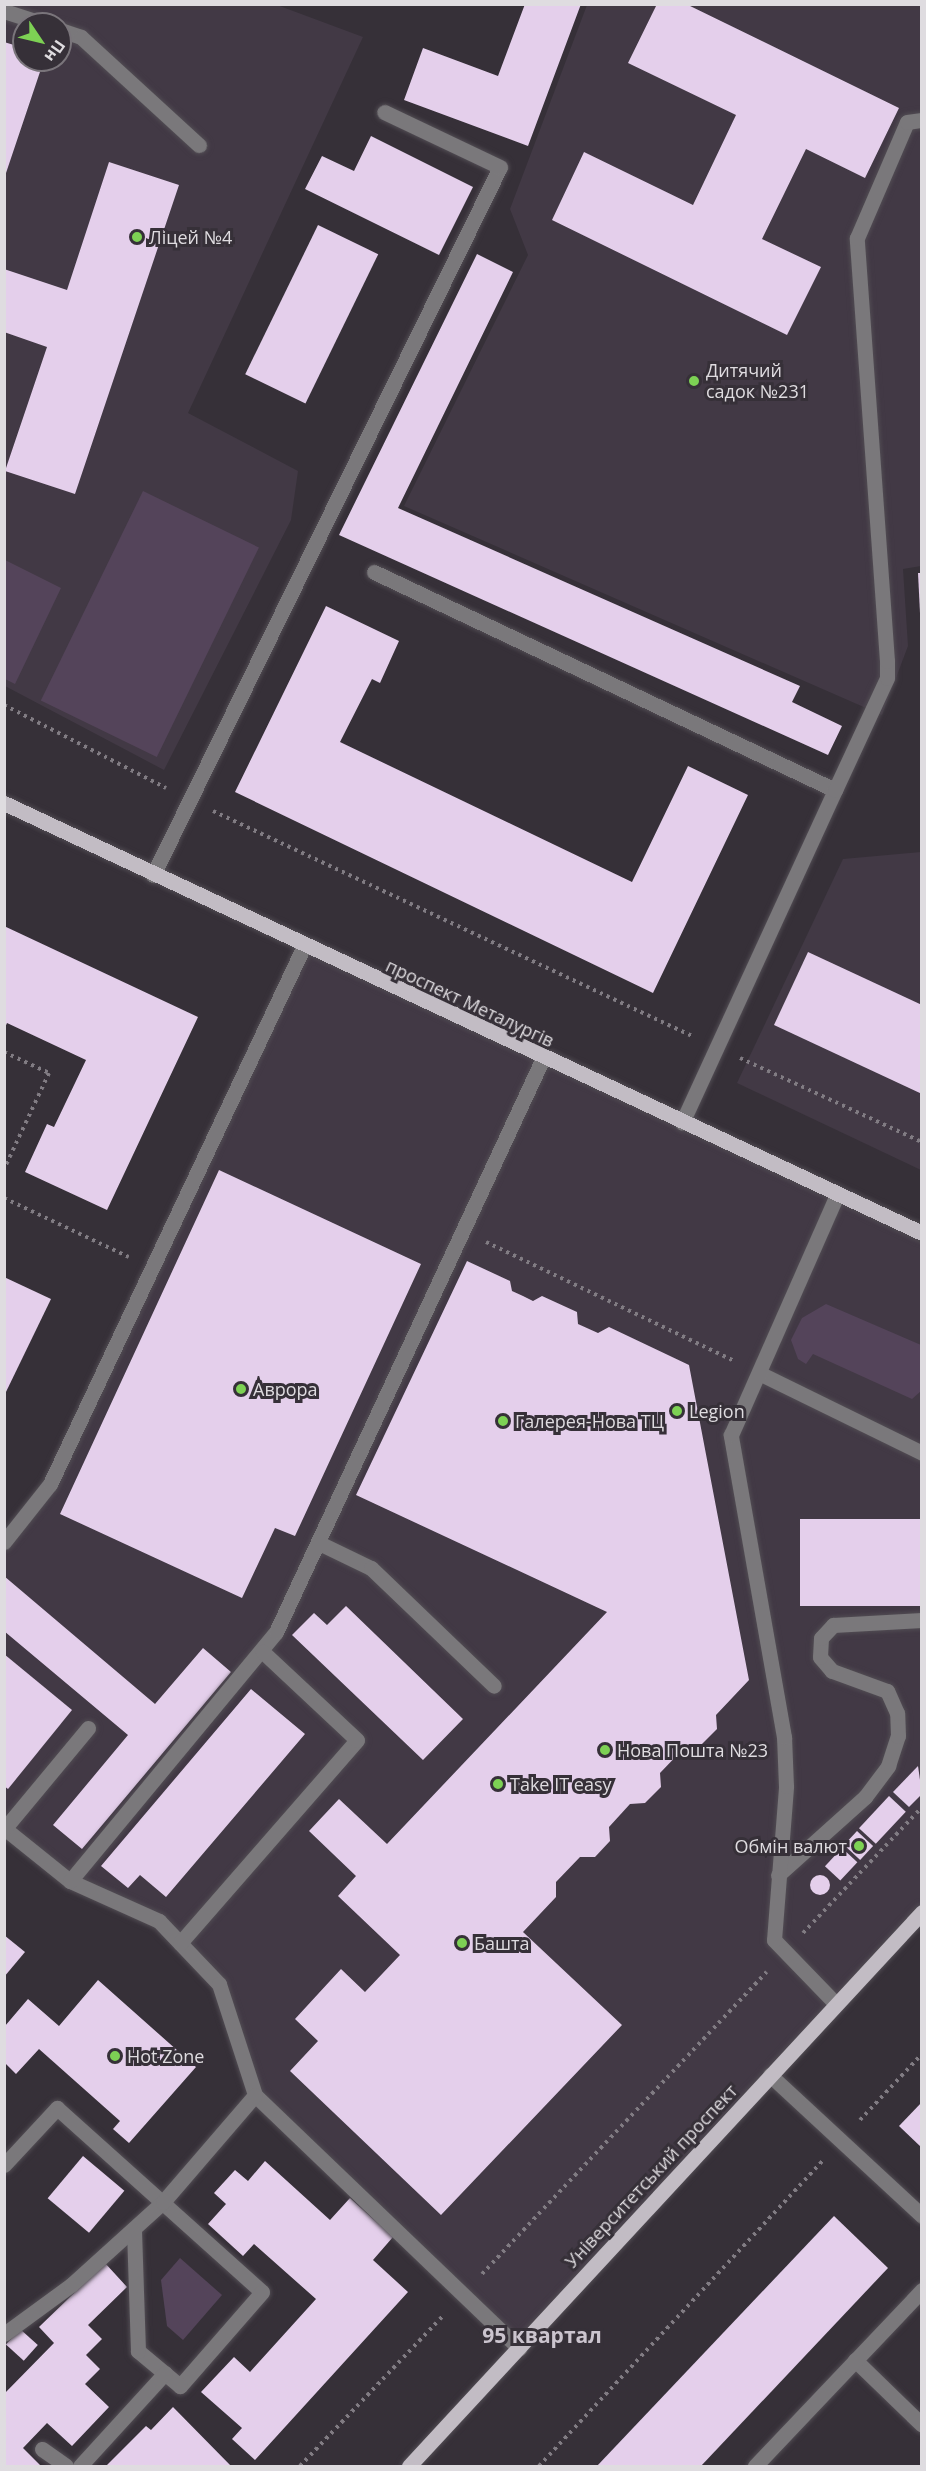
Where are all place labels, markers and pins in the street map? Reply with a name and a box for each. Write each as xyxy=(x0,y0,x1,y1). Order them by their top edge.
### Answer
place label: Ліцей №4 xyxy=(149,226,232,248)
marker: Ліцей №4 xyxy=(130,230,144,244)
place label: Дитячий садок №231 xyxy=(706,360,809,403)
marker: Дитячий садок №231 xyxy=(687,374,701,388)
place label: Аврора xyxy=(253,1378,318,1400)
marker: Аврора xyxy=(234,1382,248,1396)
place label: Legion xyxy=(689,1400,745,1422)
marker: Legion xyxy=(670,1404,684,1418)
place label: Галерея-Нова ТЦ xyxy=(515,1410,664,1432)
marker: Галерея-Нова ТЦ xyxy=(496,1414,510,1428)
place label: Нова Пошта №23 xyxy=(617,1739,768,1761)
marker: Нова Пошта №23 xyxy=(598,1743,612,1757)
place label: Take IT easy xyxy=(510,1773,611,1795)
marker: Take IT easy xyxy=(491,1777,505,1791)
place label: Обмін валют xyxy=(734,1835,847,1857)
marker: Обмін валют xyxy=(852,1839,866,1853)
place label: Башта xyxy=(474,1932,530,1954)
marker: Башта xyxy=(455,1936,469,1950)
place label: Hot Zone xyxy=(127,2045,204,2067)
marker: Hot Zone xyxy=(108,2049,122,2063)

